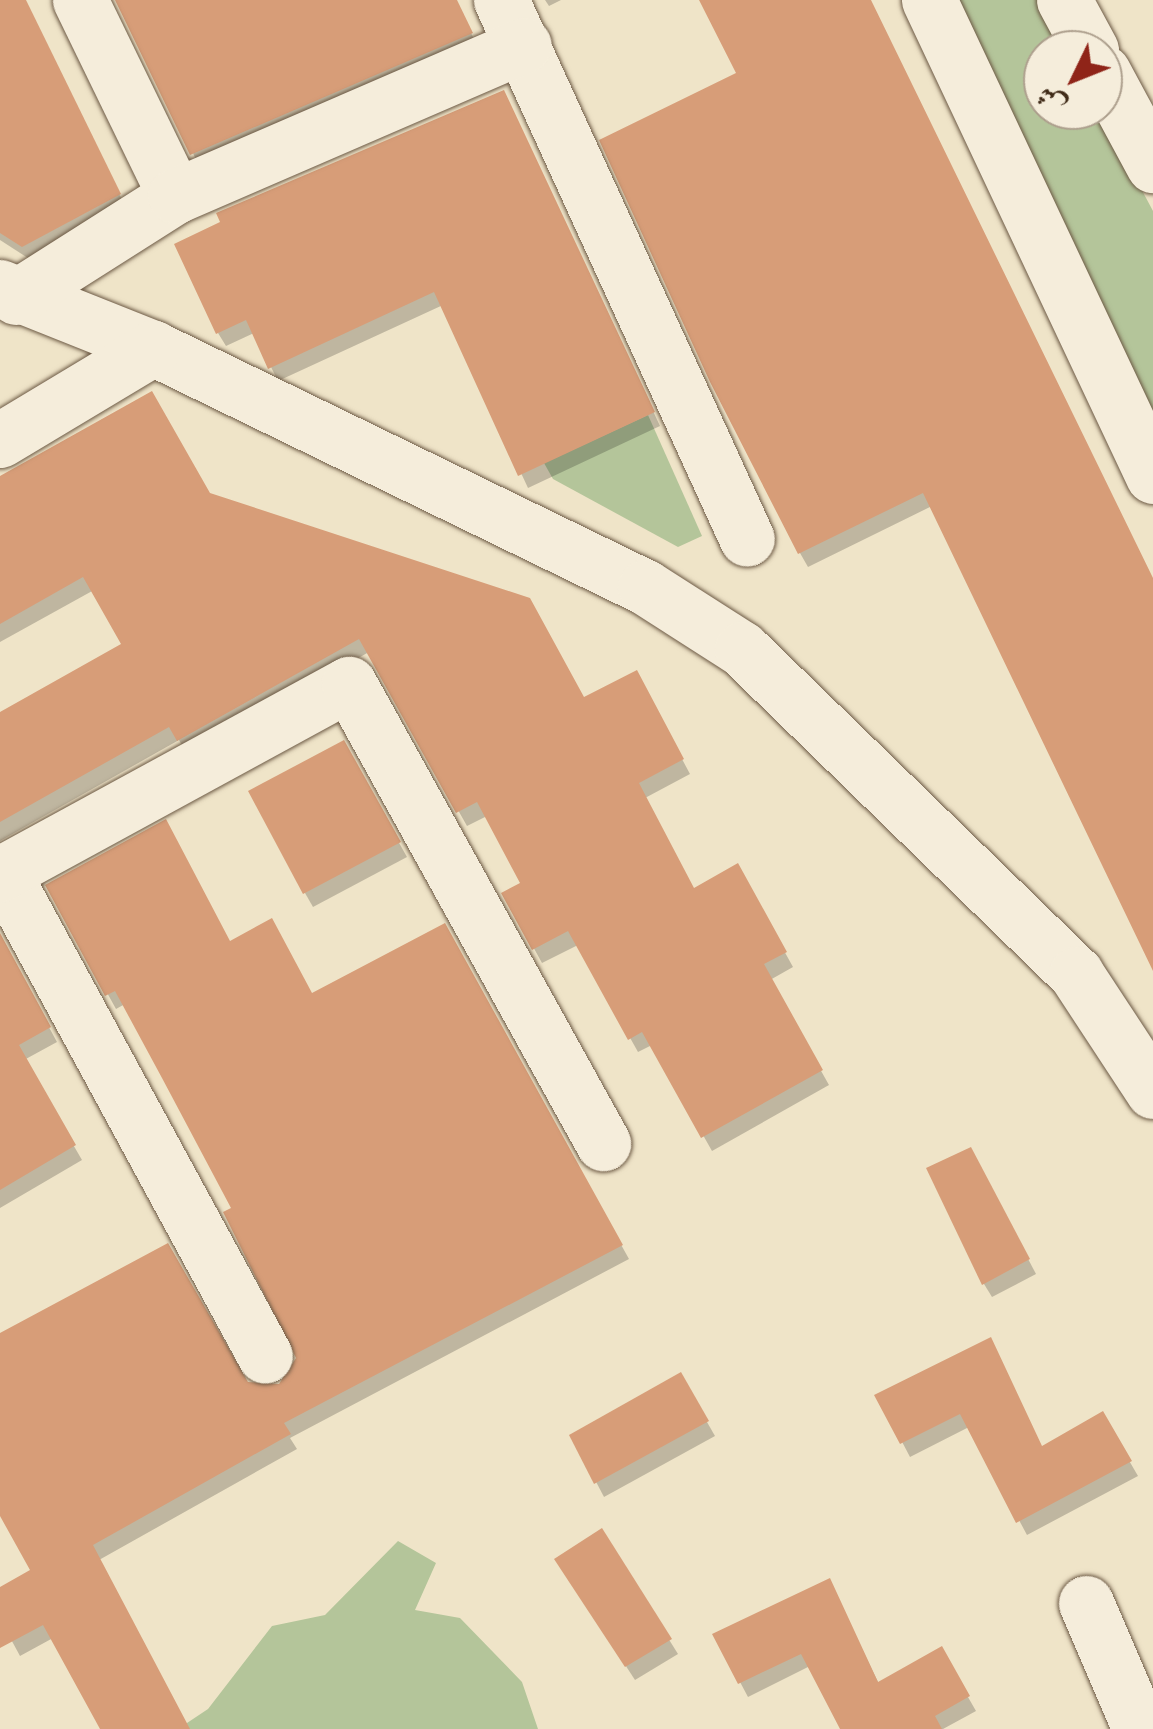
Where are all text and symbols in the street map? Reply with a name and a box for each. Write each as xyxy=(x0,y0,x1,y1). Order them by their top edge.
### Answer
north arrow xyxy=(1023,30,1123,130)
text: ش xyxy=(1028,75,1077,123)

